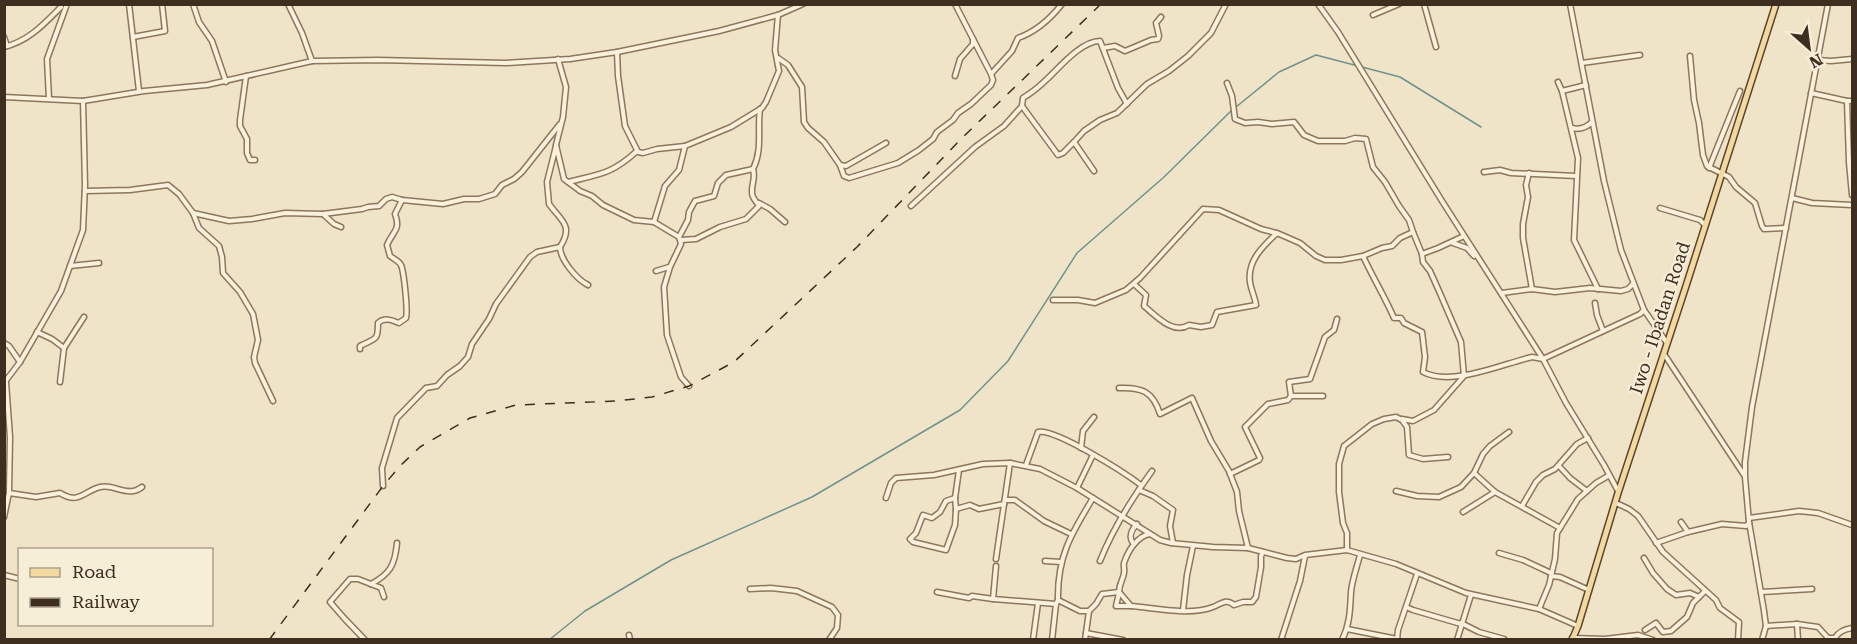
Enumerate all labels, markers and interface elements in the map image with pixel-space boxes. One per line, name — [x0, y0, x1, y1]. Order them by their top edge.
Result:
north arrow — [1779, 18, 1839, 78]
text: N — [1806, 50, 1826, 72]
street label: Iwo - Ibadan Road — [1625, 239, 1694, 397]
legend — [18, 548, 213, 626]
text: Road — [72, 561, 117, 582]
text: Railway — [72, 591, 140, 612]

